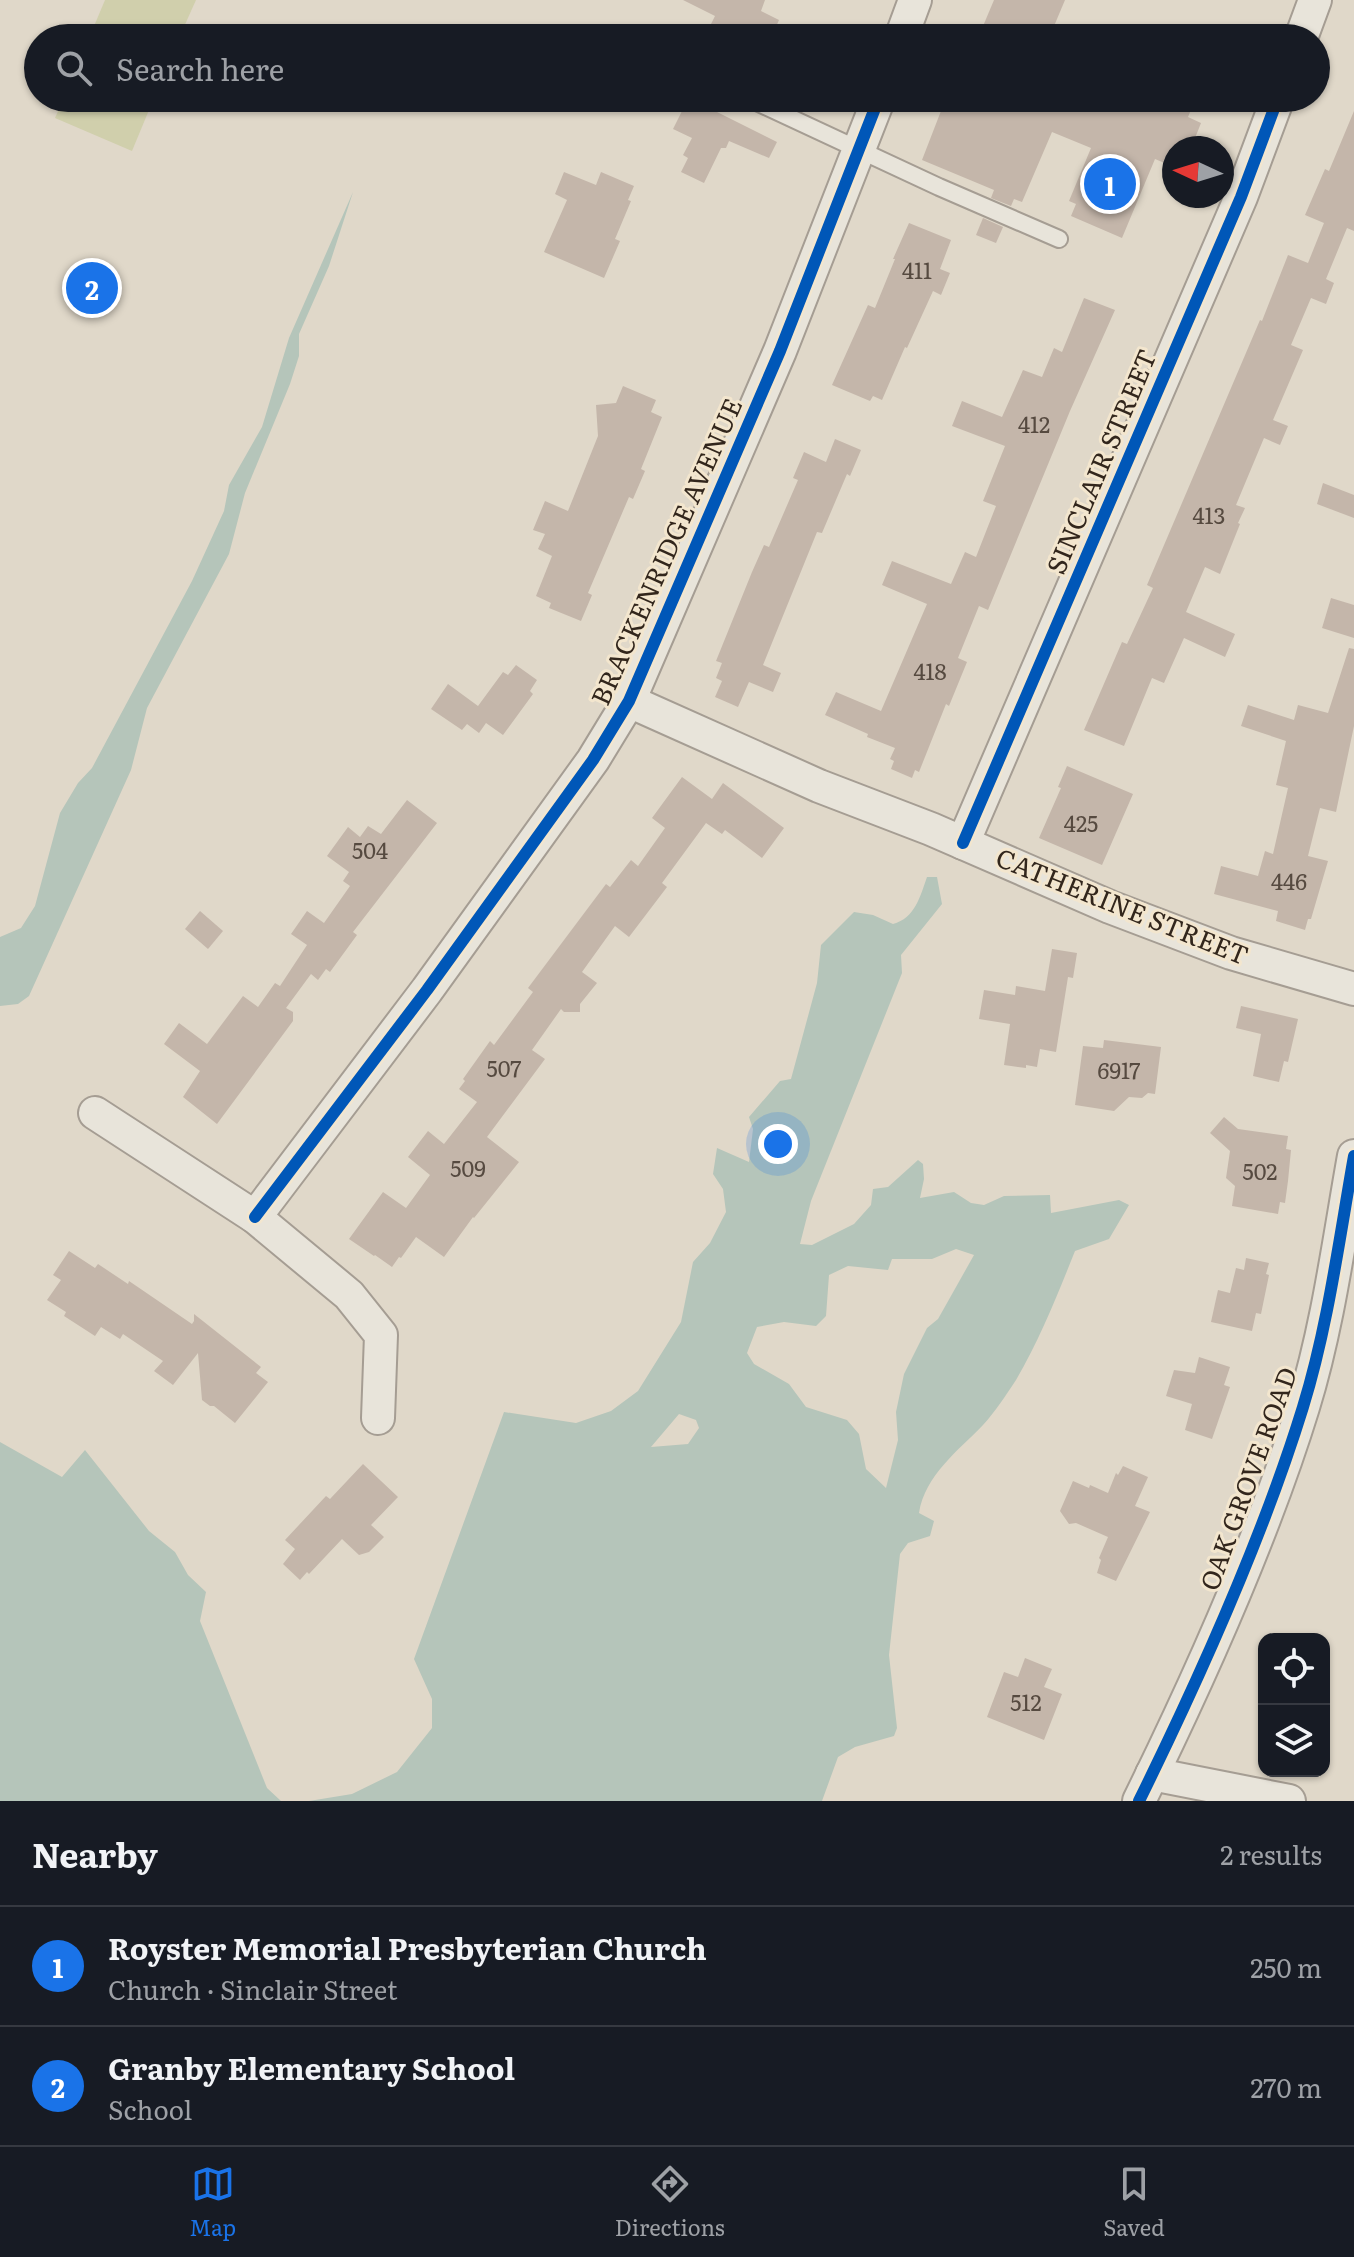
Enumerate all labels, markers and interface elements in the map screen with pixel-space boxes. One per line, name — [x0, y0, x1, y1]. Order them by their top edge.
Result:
search box — [24, 24, 1330, 112]
icon: search — [52, 46, 96, 90]
text: Search here — [116, 46, 284, 90]
north arrow — [1162, 136, 1234, 208]
pin: 1 — [1084, 154, 1136, 214]
house number: 411 — [902, 253, 932, 286]
pin: 2 — [66, 258, 118, 318]
street label: SINCLAIR STREET — [1035, 343, 1165, 579]
street label: BRACKENRIDGE AVENUE — [579, 391, 750, 711]
house number: 412 — [1018, 407, 1050, 440]
house number: 413 — [1192, 498, 1226, 531]
house number: 418 — [913, 654, 947, 687]
house number: 425 — [1064, 806, 1098, 839]
house number: 504 — [352, 833, 388, 866]
street label: CATHERINE STREET — [991, 836, 1255, 973]
house number: 446 — [1271, 864, 1307, 897]
house number: 507 — [486, 1051, 522, 1084]
house number: 6917 — [1098, 1053, 1140, 1086]
your location — [758, 1124, 798, 1164]
house number: 509 — [450, 1151, 486, 1184]
house number: 502 — [1243, 1154, 1277, 1187]
street label: OAK GROVE ROAD — [1188, 1361, 1305, 1595]
map controls — [1258, 1633, 1330, 1777]
button: locate — [1258, 1633, 1330, 1705]
house number: 512 — [1010, 1685, 1042, 1718]
button: layers — [1258, 1705, 1330, 1777]
text: Nearby — [32, 1828, 158, 1878]
text: 2 results — [1220, 1834, 1322, 1873]
text: Royster Memorial Presbyterian Church — [108, 1925, 707, 1969]
text: 1 — [53, 1947, 63, 1986]
text: 250 m — [1250, 1947, 1322, 1986]
text: Church · Sinclair Street — [108, 1969, 397, 2008]
text: Granby Elementary School — [108, 2045, 515, 2089]
text: 2 — [51, 2067, 65, 2106]
text: 270 m — [1250, 2067, 1322, 2106]
text: School — [108, 2089, 192, 2128]
tab: Map — [189, 2162, 236, 2243]
tab: Directions — [615, 2162, 725, 2243]
tab: Saved — [1103, 2162, 1165, 2243]

